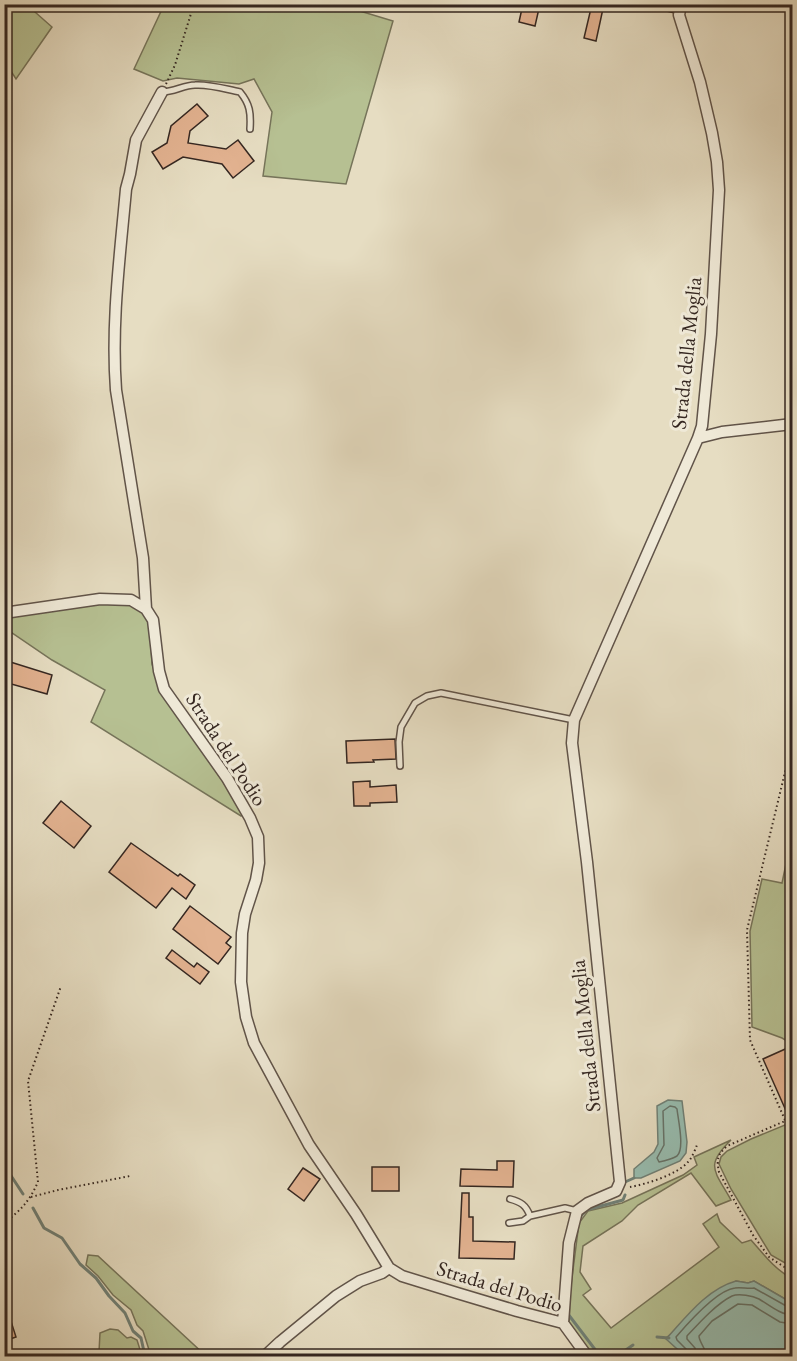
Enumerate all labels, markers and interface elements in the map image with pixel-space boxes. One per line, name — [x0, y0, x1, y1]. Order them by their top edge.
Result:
street label: Strada della Moglia — [665, 275, 707, 431]
street label: Strada del Podio — [180, 687, 274, 811]
street label: Strada della Moglia — [564, 958, 606, 1114]
street label: Strada del Podio — [434, 1254, 566, 1318]

